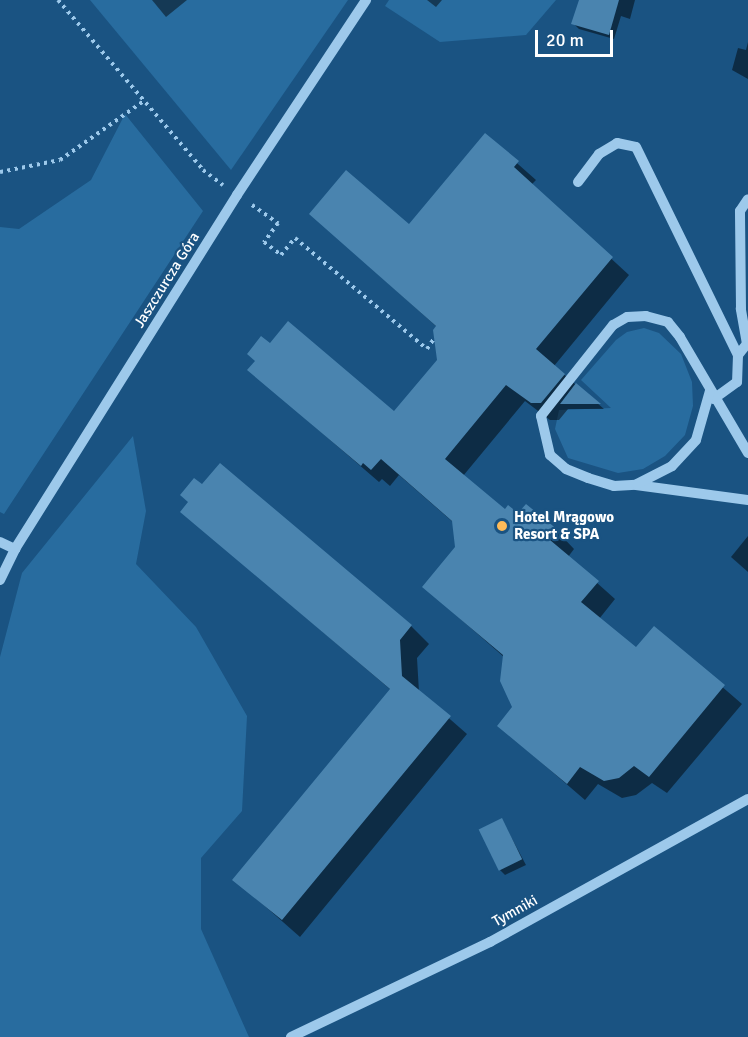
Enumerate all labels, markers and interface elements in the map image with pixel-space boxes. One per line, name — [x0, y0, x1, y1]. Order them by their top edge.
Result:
scale bar — [538, 18, 616, 56]
text: 20 m — [546, 29, 584, 51]
street label: Jaszczurcza Góra — [130, 229, 204, 331]
place label: Hotel Mrągowo Resort & SPA — [514, 508, 614, 543]
marker: Hotel Mrągowo Resort & SPA — [495, 519, 509, 533]
street label: Tymniki — [489, 891, 541, 931]

